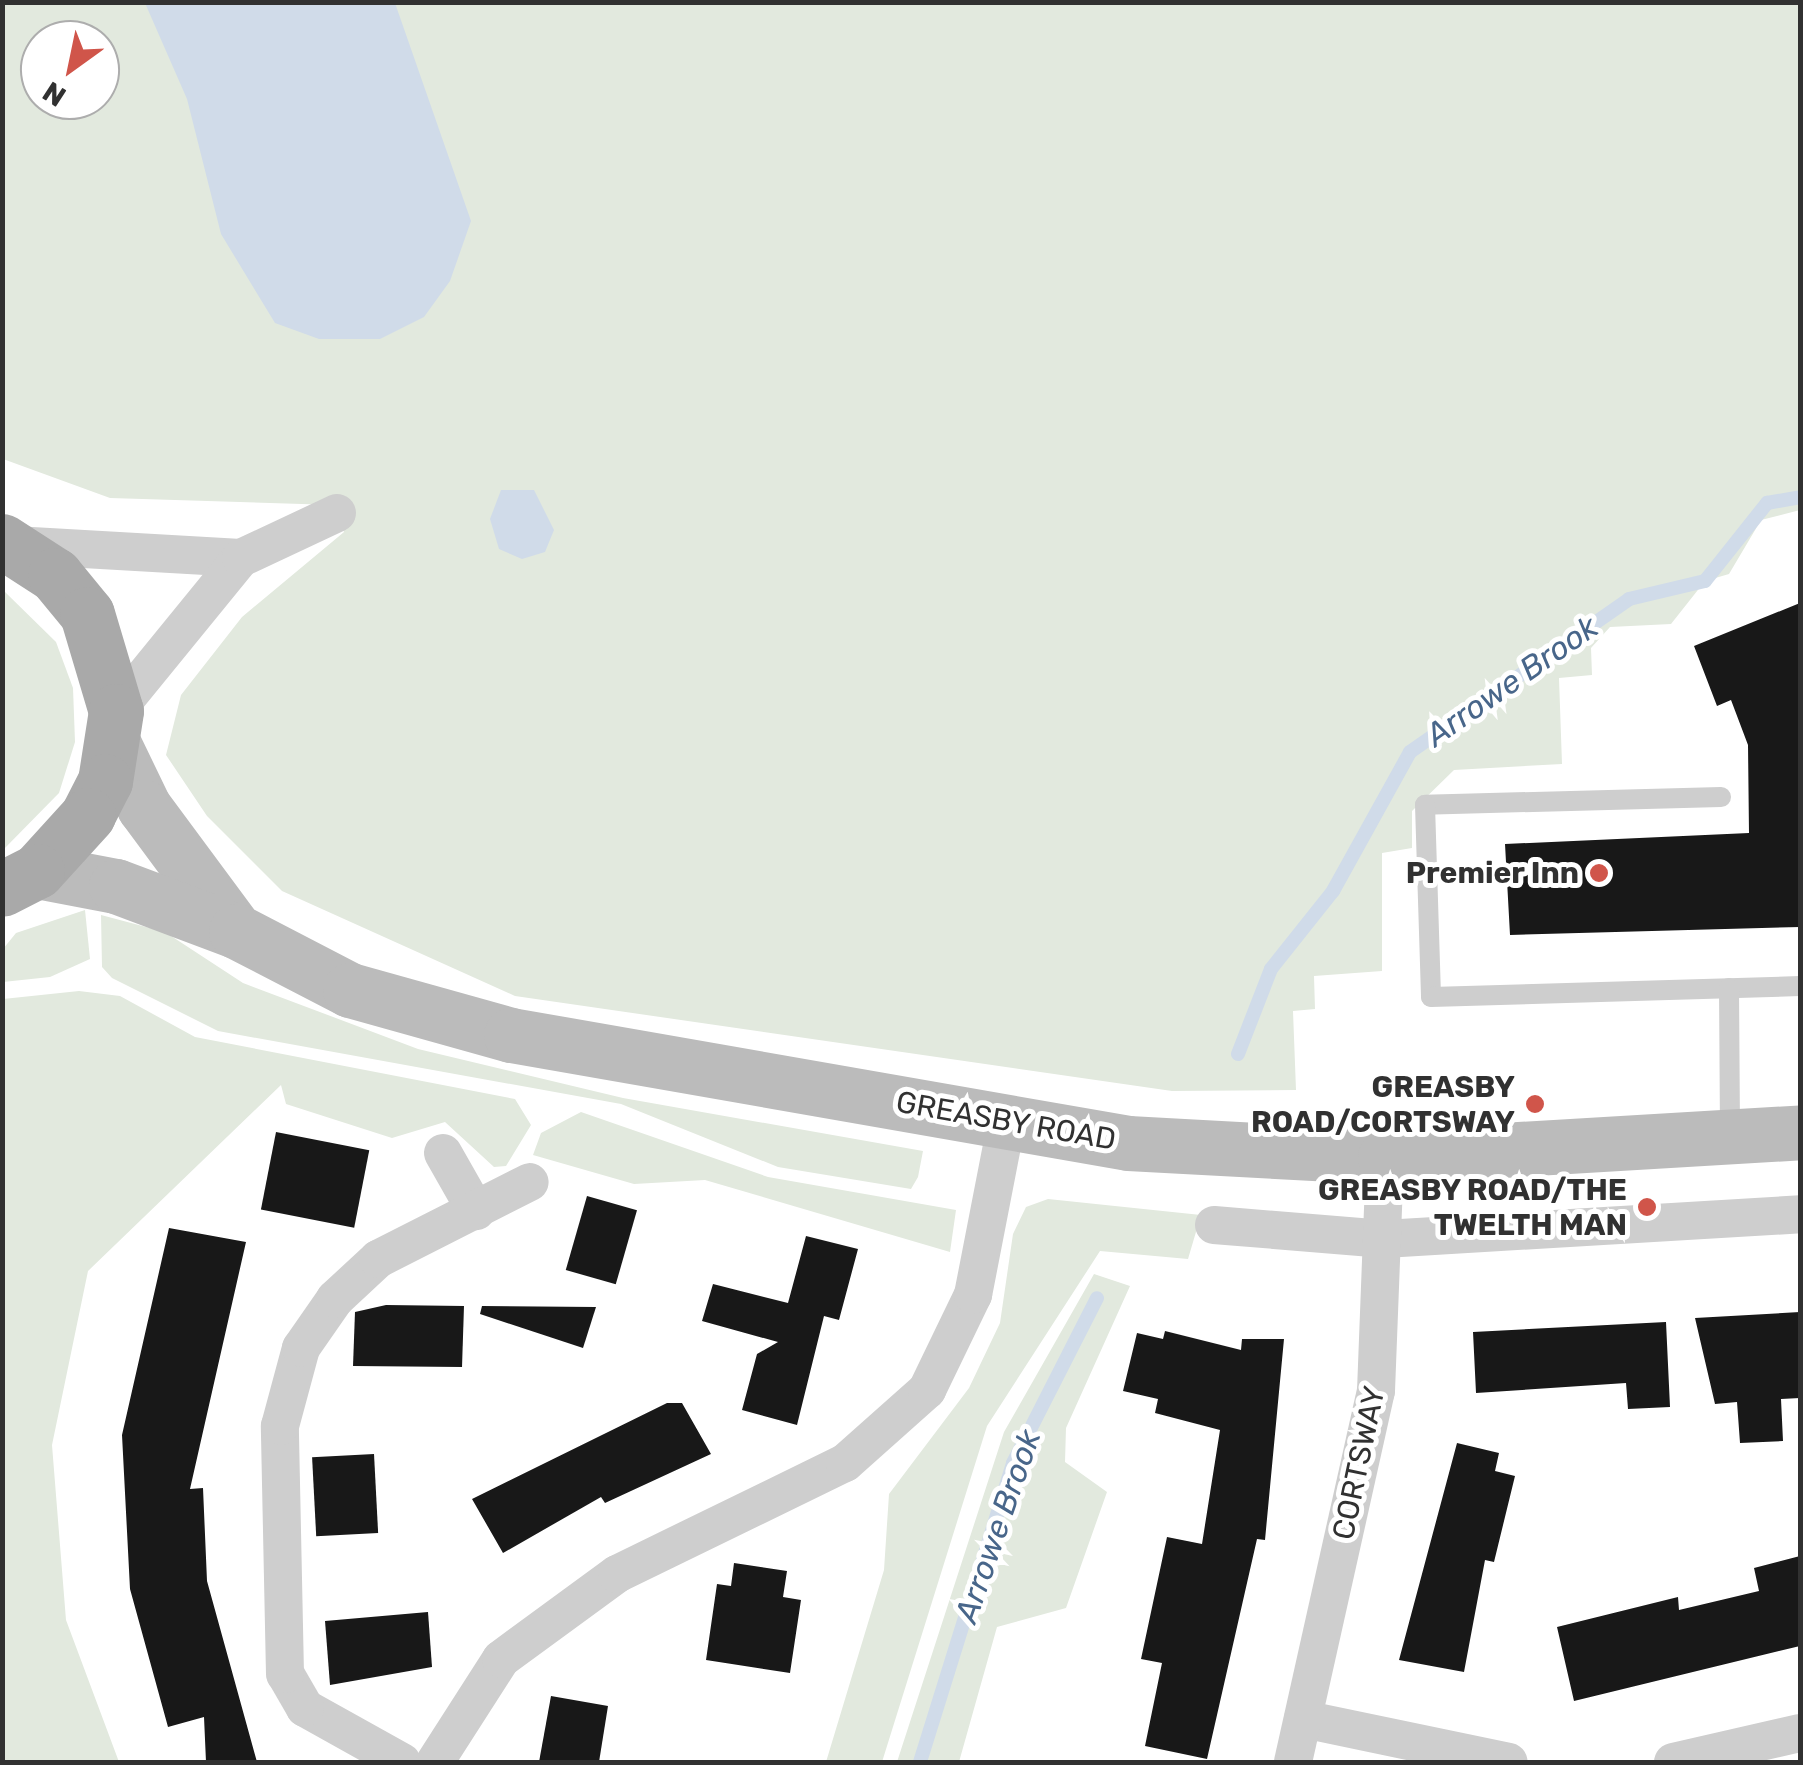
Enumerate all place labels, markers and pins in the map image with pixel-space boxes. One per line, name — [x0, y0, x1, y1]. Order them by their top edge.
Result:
place label: Premier Inn — [1405, 855, 1579, 891]
marker: Premier Inn — [1588, 862, 1610, 884]
place label: GREASBY ROAD/CORTSWAY — [1251, 1069, 1515, 1140]
marker: GREASBY ROAD/CORTSWAY — [1524, 1093, 1546, 1115]
place label: GREASBY ROAD/THE TWELTH MAN — [1317, 1172, 1627, 1242]
marker: GREASBY ROAD/THE TWELTH MAN — [1636, 1196, 1658, 1218]

